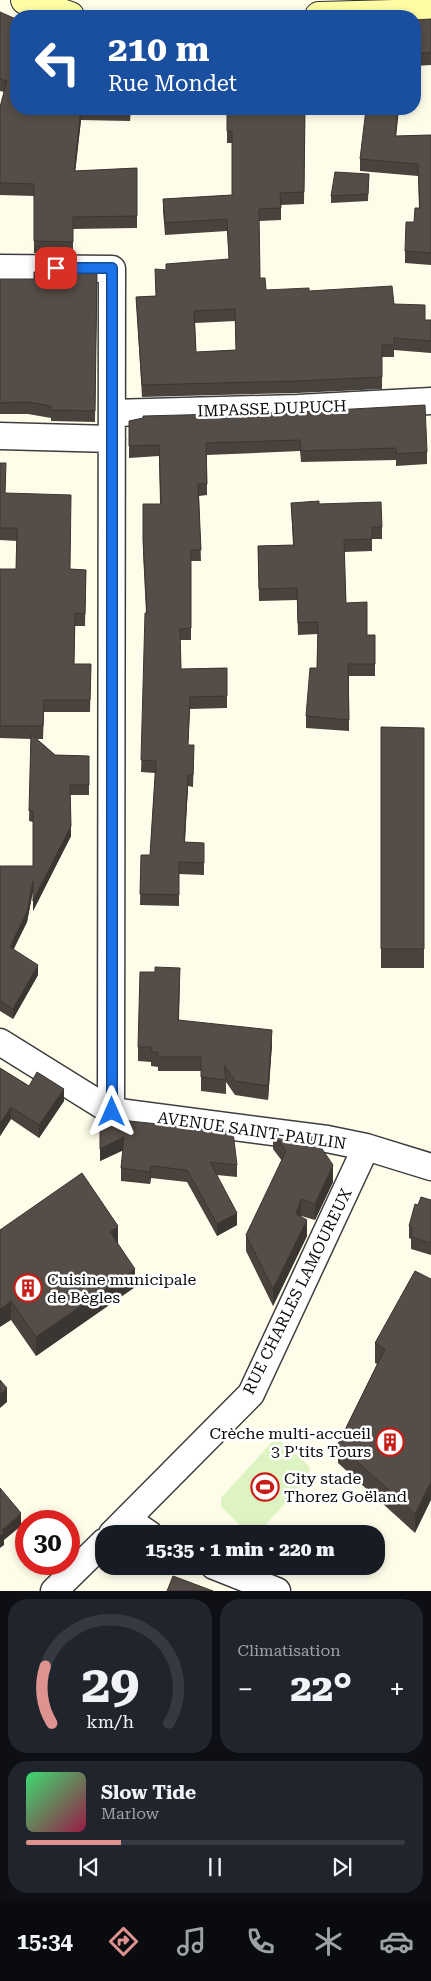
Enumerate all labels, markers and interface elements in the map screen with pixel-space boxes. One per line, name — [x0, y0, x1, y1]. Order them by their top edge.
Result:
text: 210 m — [108, 29, 209, 70]
icon: left — [25, 30, 90, 95]
text: Rue Mondet — [108, 71, 237, 96]
pin — [35, 247, 77, 289]
icon: arrive — [42, 254, 70, 282]
street label: IMPASSE DUPUCH — [197, 396, 347, 421]
position arrow — [85, 1085, 137, 1137]
street label: AVENUE SAINT-PAULIN — [156, 1108, 348, 1153]
street label: RUE CHARLES LAMOUREUX — [239, 1185, 356, 1397]
place label: Cuisine municipale de Bègles — [47, 1270, 196, 1307]
building icon: Cuisine municipale de Bègles — [13, 1273, 43, 1303]
place label: Crèche multi-accueil 3 P'tits Tours — [209, 1424, 371, 1461]
building icon: Crèche multi-accueil 3 P'tits Tours — [375, 1427, 405, 1457]
place label: City stade Thorez Goëland — [284, 1469, 407, 1506]
sports icon: City stade Thorez Goëland — [250, 1472, 280, 1502]
speed limit sign: 30 — [15, 1510, 80, 1575]
text: 15:35 · 1 min · 220 m — [145, 1538, 335, 1561]
text: Climatisation — [238, 1641, 341, 1660]
text: 29 — [81, 1654, 139, 1715]
text: 22° — [290, 1666, 352, 1710]
text: − — [238, 1673, 253, 1706]
text: + — [389, 1673, 405, 1706]
text: km/h — [86, 1711, 134, 1732]
text: Slow Tide — [101, 1781, 196, 1804]
text: Marlow — [101, 1804, 159, 1823]
icon: previous — [75, 1853, 103, 1881]
icon: pause — [201, 1853, 229, 1881]
icon: next — [328, 1853, 356, 1881]
icon: directions — [106, 1924, 141, 1959]
icon: music — [174, 1924, 209, 1959]
icon: phone — [243, 1924, 278, 1959]
icon: climate — [311, 1924, 346, 1959]
icon: car — [379, 1924, 414, 1959]
text: 15:34 — [17, 1929, 73, 1954]

